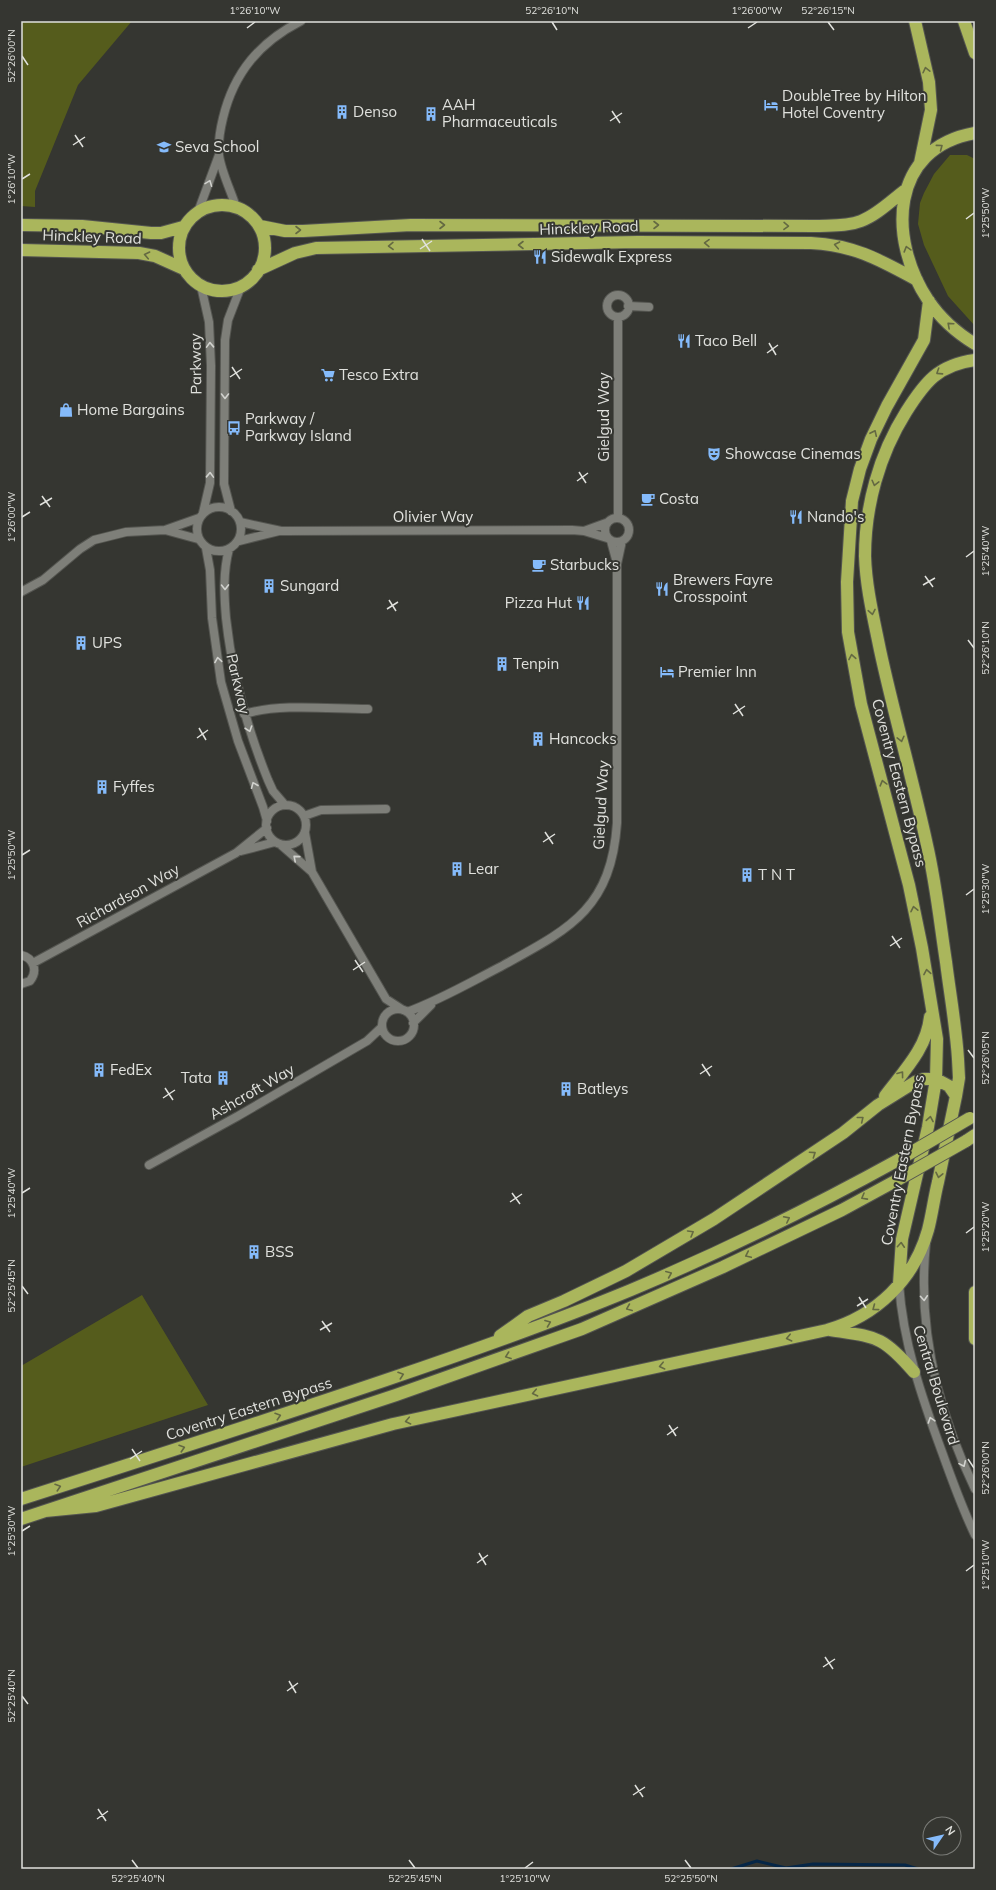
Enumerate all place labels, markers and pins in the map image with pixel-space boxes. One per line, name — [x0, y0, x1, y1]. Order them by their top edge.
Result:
place label: DoubleTree by Hilton Hotel Coventry — [782, 86, 927, 122]
place label: AAH Pharmaceuticals — [442, 95, 557, 131]
hotel icon: DoubleTree by Hilton Hotel Coventry — [763, 97, 779, 113]
place label: Denso — [353, 102, 397, 121]
building icon: Denso — [334, 104, 350, 120]
building icon: AAH Pharmaceuticals — [423, 106, 439, 122]
place label: Seva School — [175, 137, 259, 156]
school or university icon: Seva School — [156, 139, 172, 155]
place label: Sidewalk Express — [551, 247, 672, 266]
restaurant icon: Sidewalk Express — [532, 249, 548, 265]
place label: Taco Bell — [695, 331, 757, 350]
restaurant icon: Taco Bell — [676, 333, 692, 349]
place label: Tesco Extra — [339, 365, 419, 384]
supermarket icon: Tesco Extra — [320, 367, 336, 383]
place label: Home Bargains — [77, 400, 185, 419]
shop icon: Home Bargains — [58, 402, 74, 418]
place label: Parkway / Parkway Island — [245, 409, 352, 445]
bus stop icon: Parkway / Parkway Island — [226, 420, 242, 436]
place label: Showcase Cinemas — [725, 444, 861, 463]
theatre icon: Showcase Cinemas — [706, 446, 722, 462]
place label: Costa — [659, 489, 699, 508]
cafe icon: Costa — [640, 491, 656, 507]
place label: Nando's — [807, 507, 864, 526]
restaurant icon: Nando's — [788, 509, 804, 525]
place label: Starbucks — [550, 555, 619, 574]
cafe icon: Starbucks — [531, 557, 547, 573]
place label: Brewers Fayre Crosspoint — [673, 570, 773, 606]
place label: Sungard — [280, 576, 339, 595]
building icon: Sungard — [261, 578, 277, 594]
restaurant icon: Brewers Fayre Crosspoint — [654, 581, 670, 597]
place label: Pizza Hut — [505, 593, 572, 612]
restaurant icon: Pizza Hut — [575, 595, 591, 611]
place label: UPS — [92, 633, 122, 652]
building icon: UPS — [73, 635, 89, 651]
place label: Tenpin — [513, 654, 559, 673]
building icon: Tenpin — [494, 656, 510, 672]
place label: Premier Inn — [678, 662, 757, 681]
hotel icon: Premier Inn — [659, 664, 675, 680]
place label: Hancocks — [549, 729, 617, 748]
building icon: Hancocks — [530, 731, 546, 747]
place label: Fyffes — [113, 777, 155, 796]
building icon: Fyffes — [94, 779, 110, 795]
place label: Lear — [468, 859, 499, 878]
building icon: Lear — [449, 861, 465, 877]
place label: T N T — [758, 865, 795, 884]
building icon: T N T — [739, 867, 755, 883]
place label: FedEx — [110, 1060, 152, 1079]
building icon: FedEx — [91, 1062, 107, 1078]
place label: Tata — [181, 1068, 212, 1087]
building icon: Tata — [215, 1070, 231, 1086]
place label: Batleys — [577, 1079, 628, 1098]
building icon: Batleys — [558, 1081, 574, 1097]
place label: BSS — [265, 1242, 294, 1261]
building icon: BSS — [246, 1244, 262, 1260]

